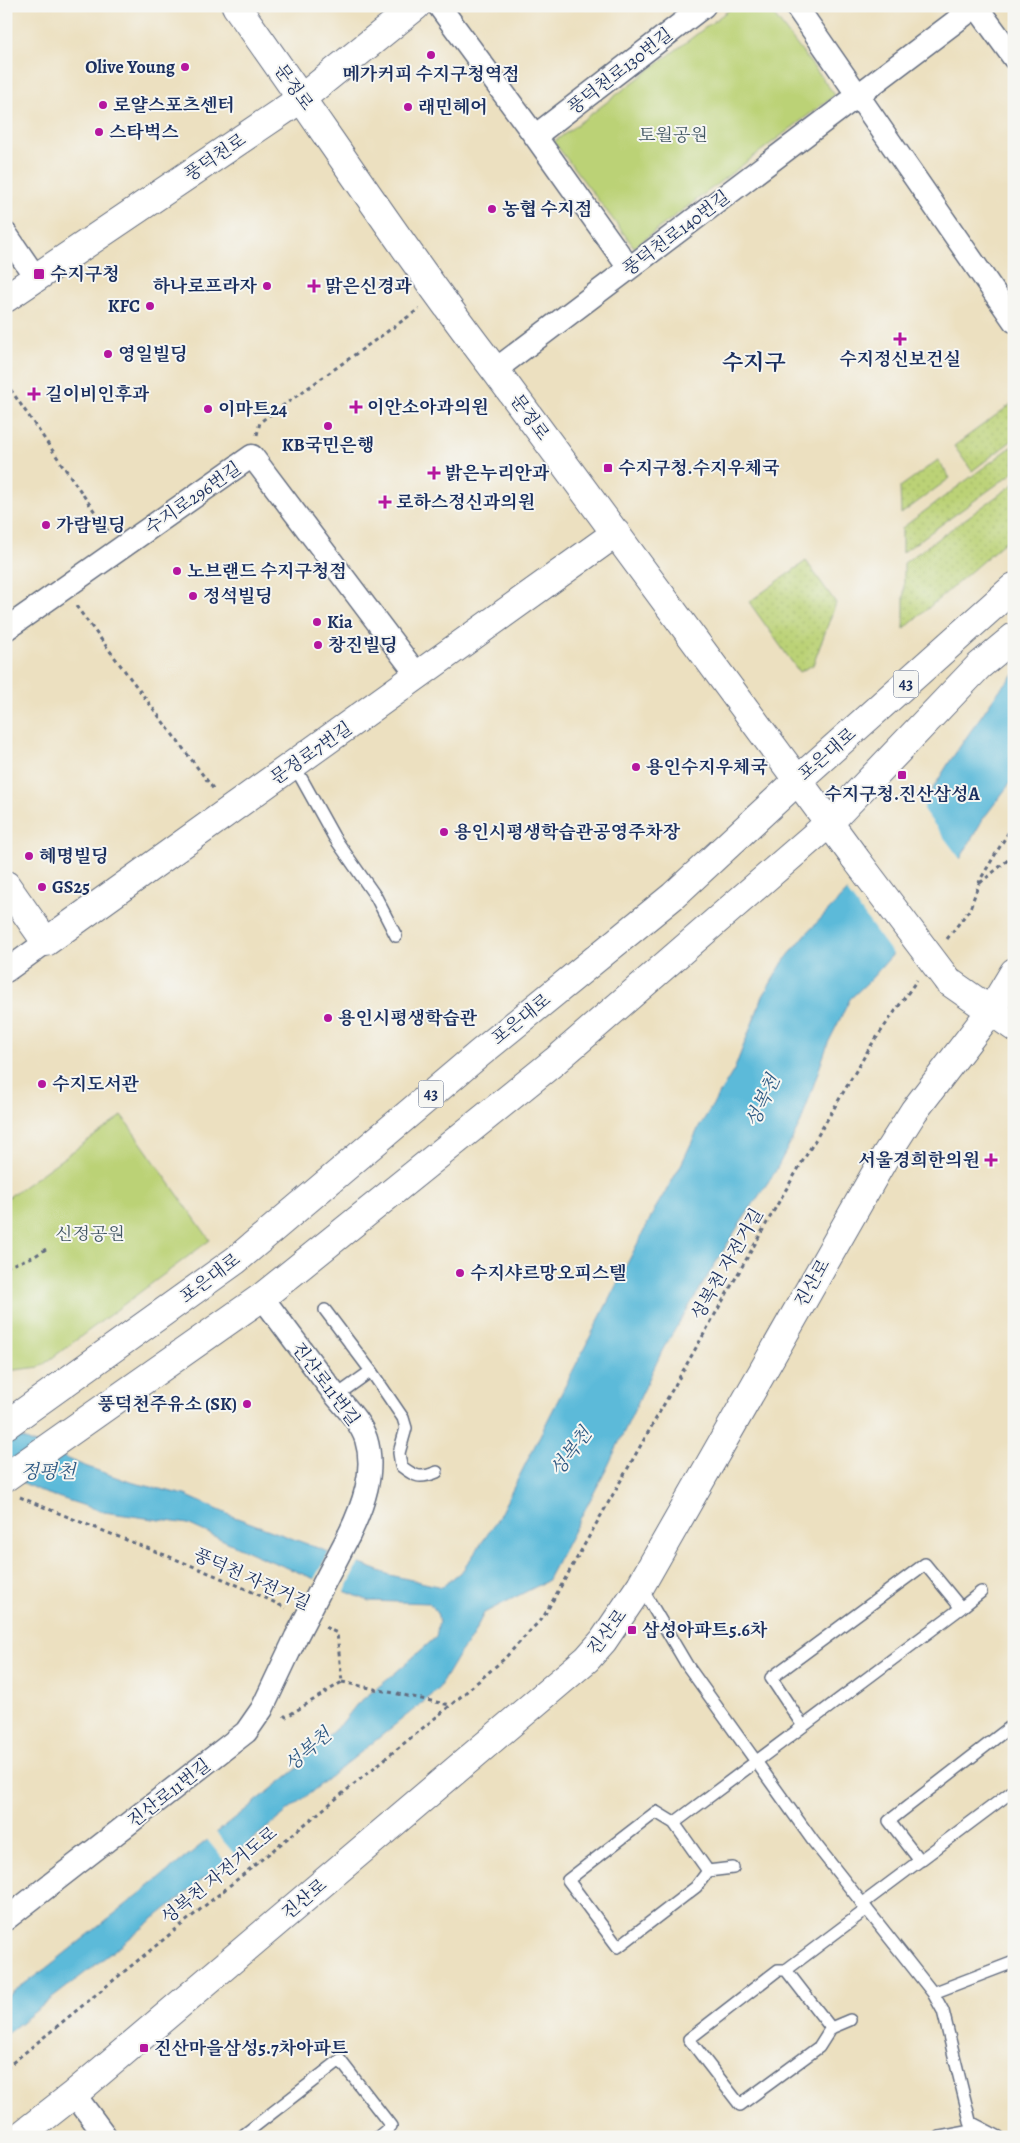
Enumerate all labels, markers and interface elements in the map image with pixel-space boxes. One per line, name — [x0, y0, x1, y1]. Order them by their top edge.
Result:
street label: 풍덕천로130번길 — [562, 22, 678, 120]
marker: 메가커피 수지구청역점 — [425, 49, 437, 61]
place label: Olive Young — [85, 55, 176, 79]
street label: 문정로 — [269, 59, 319, 115]
marker: Olive Young — [179, 61, 191, 73]
place label: 메가커피 수지구청역점 — [342, 62, 520, 86]
place label: 로얄스포츠센터 — [113, 93, 235, 117]
place label: 래민헤어 — [418, 95, 488, 119]
marker: 로얄스포츠센터 — [97, 99, 109, 111]
marker: 래민헤어 — [402, 101, 414, 113]
place label: 스타벅스 — [109, 120, 179, 144]
park label: 토월공원 — [638, 123, 708, 147]
marker: 스타벅스 — [93, 126, 105, 138]
street label: 풍덕천로 — [179, 128, 251, 186]
street label: 풍덕천로140번길 — [618, 185, 734, 281]
place label: 농협 수지점 — [502, 197, 592, 221]
marker: 농협 수지점 — [486, 203, 498, 215]
place label: 수지구청 — [50, 262, 120, 286]
marker: 수지구청 — [32, 267, 46, 281]
place label: 하나로프라자 — [153, 274, 258, 298]
place label: 맑은신경과 — [325, 274, 413, 298]
marker: 맑은신경과 — [307, 279, 321, 293]
marker: 하나로프라자 — [261, 280, 273, 292]
place label: KFC — [108, 294, 140, 318]
marker: KFC — [144, 300, 156, 312]
marker: 수지정신보건실 — [893, 332, 907, 346]
place label: 영일빌딩 — [118, 342, 188, 366]
place label: 수지정신보건실 — [839, 347, 961, 371]
marker: 영일빌딩 — [102, 348, 114, 360]
district label: 수지구 — [722, 348, 786, 378]
place label: 길이비인후과 — [45, 382, 150, 406]
marker: 길이비인후과 — [27, 387, 41, 401]
street label: 문정로 — [505, 389, 555, 445]
place label: 이안소아과의원 — [367, 395, 489, 419]
place label: 이마트24 — [218, 397, 288, 421]
marker: 이안소아과의원 — [349, 400, 363, 414]
marker: 이마트24 — [202, 403, 214, 415]
marker: KB국민은행 — [322, 420, 334, 432]
place label: KB국민은행 — [282, 433, 374, 457]
street label: 수지로296번길 — [140, 456, 246, 540]
place label: 수지구청.수지우체국 — [618, 456, 780, 480]
place label: 밝은누리안과 — [445, 461, 550, 485]
marker: 수지구청.수지우체국 — [602, 462, 614, 474]
marker: 밝은누리안과 — [427, 466, 441, 480]
place label: 로하스정신과의원 — [396, 490, 535, 514]
marker: 로하스정신과의원 — [378, 495, 392, 509]
place label: 가람빌딩 — [56, 513, 126, 537]
marker: 가람빌딩 — [40, 519, 52, 531]
place label: 노브랜드 수지구청점 — [187, 559, 347, 583]
marker: 노브랜드 수지구청점 — [171, 565, 183, 577]
place label: 정석빌딩 — [203, 584, 273, 608]
marker: 정석빌딩 — [187, 590, 199, 602]
place label: Kia — [327, 610, 353, 634]
marker: Kia — [311, 616, 323, 628]
place label: 창진빌딩 — [328, 633, 398, 657]
marker: 창진빌딩 — [312, 639, 324, 651]
road number: 43 — [894, 671, 918, 698]
street label: 문정로7번길 — [265, 716, 357, 790]
street label: 포은대로 — [793, 722, 861, 786]
place label: 용인수지우체국 — [646, 755, 768, 779]
marker: 용인수지우체국 — [630, 761, 642, 773]
marker: 수지구청.진산삼성A — [896, 769, 908, 781]
place label: 수지구청.진산삼성A — [824, 782, 980, 806]
place label: 용인시평생학습관공영주차장 — [454, 820, 681, 844]
marker: 용인시평생학습관공영주차장 — [438, 826, 450, 838]
place label: 혜명빌딩 — [39, 844, 109, 868]
marker: 혜명빌딩 — [23, 850, 35, 862]
place label: GS25 — [52, 875, 90, 899]
marker: GS25 — [36, 881, 48, 893]
street label: 포은대로 — [486, 988, 556, 1050]
place label: 용인시평생학습관 — [338, 1006, 478, 1030]
marker: 용인시평생학습관 — [322, 1012, 334, 1024]
water label: 성복천 — [740, 1069, 787, 1131]
place label: 수지도서관 — [52, 1072, 140, 1096]
marker: 수지도서관 — [36, 1078, 48, 1090]
road number: 43 — [418, 1080, 444, 1108]
place label: 서울경희한의원 — [858, 1148, 980, 1172]
marker: 서울경희한의원 — [984, 1153, 998, 1167]
street label: 성복천 자전거길 — [685, 1204, 769, 1324]
park label: 신정공원 — [55, 1222, 125, 1246]
street label: 포은대로 — [175, 1247, 245, 1309]
street label: 진산로 — [789, 1254, 835, 1312]
place label: 수지샤르망오피스텔 — [470, 1261, 627, 1285]
marker: 수지샤르망오피스텔 — [454, 1267, 466, 1279]
street label: 진산로11번길 — [287, 1337, 365, 1431]
place label: 풍덕천주유소 (SK) — [98, 1392, 237, 1416]
marker: 풍덕천주유소 (SK) — [241, 1398, 253, 1410]
water label: 성복천 — [544, 1421, 599, 1482]
water label: 정평천 — [20, 1459, 77, 1485]
street label: 풍덕천 자전거길 — [190, 1543, 314, 1615]
street label: 진산로 — [582, 1604, 632, 1660]
place label: 삼성아파트5.6차 — [642, 1618, 768, 1642]
marker: 삼성아파트5.6차 — [626, 1624, 638, 1636]
water label: 성복천 — [279, 1721, 339, 1778]
street label: 진산로11번길 — [123, 1753, 215, 1833]
street label: 성복천 자전거도로 — [156, 1821, 282, 1929]
street label: 진산로 — [276, 1873, 332, 1925]
place label: 진산마을삼성5.7차아파트 — [154, 2036, 349, 2060]
marker: 진산마을삼성5.7차아파트 — [138, 2042, 150, 2054]

